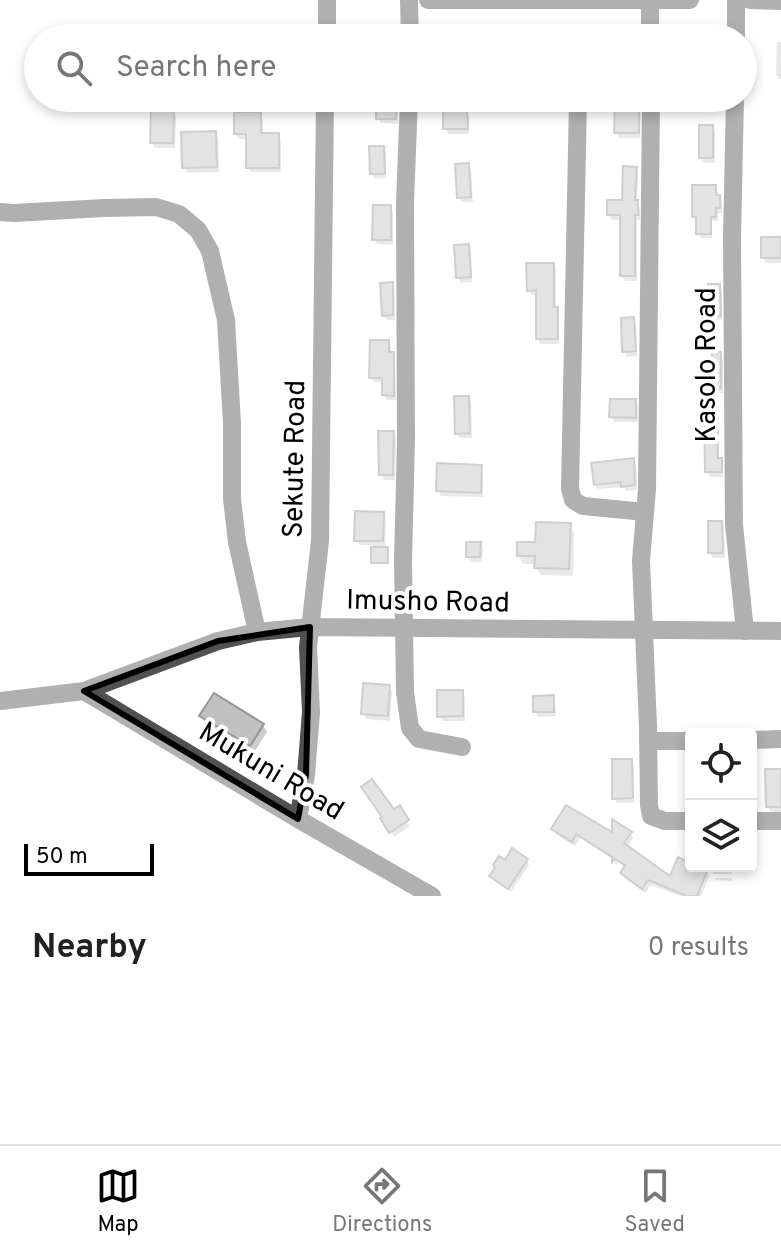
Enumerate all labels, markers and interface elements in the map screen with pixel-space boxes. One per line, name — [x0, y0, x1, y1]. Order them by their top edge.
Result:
search box — [24, 24, 757, 112]
icon: search — [52, 46, 96, 90]
text: Search here — [116, 50, 276, 87]
street label: Kasolo Road — [690, 287, 726, 443]
street label: Sekute Road — [277, 380, 315, 539]
street label: Imusho Road — [346, 584, 510, 622]
street label: Mukuni Road — [191, 715, 350, 830]
map controls — [685, 728, 757, 872]
button: locate — [685, 728, 757, 800]
button: layers — [685, 800, 757, 872]
scale bar — [24, 840, 154, 876]
text: 50 m — [36, 844, 88, 871]
text: Nearby — [32, 927, 147, 970]
text: 0 results — [648, 932, 749, 965]
tab: Map — [96, 1164, 140, 1239]
tab: Directions — [332, 1164, 432, 1239]
tab: Saved — [624, 1164, 685, 1239]

